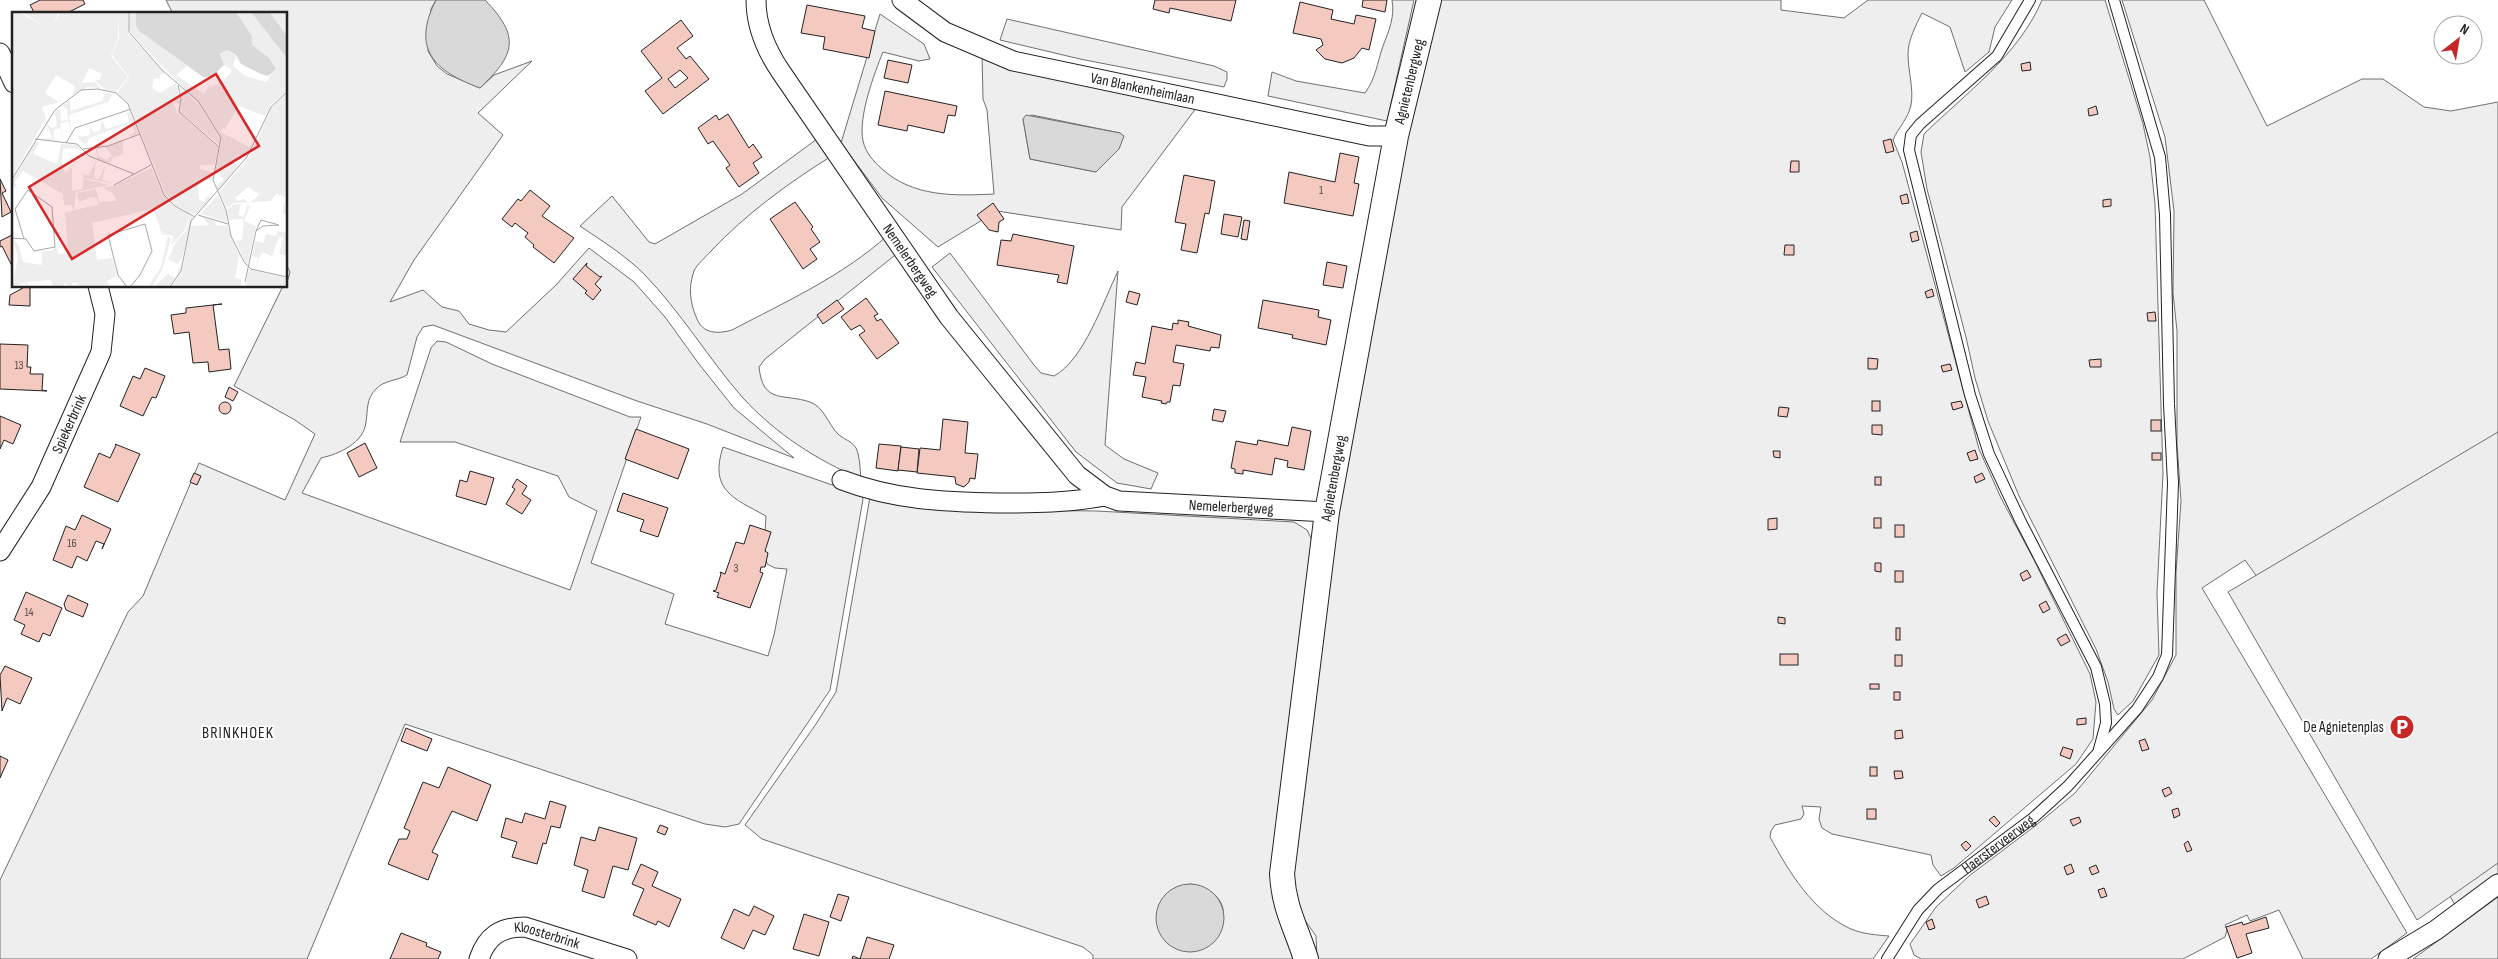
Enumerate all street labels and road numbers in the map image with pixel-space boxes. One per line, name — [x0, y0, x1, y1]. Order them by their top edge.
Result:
street label: Agnietenbergweg — [1390, 37, 1429, 127]
street label: Van Blankenheimlaan — [1089, 69, 1196, 109]
street label: Nemelerbergweg — [878, 220, 942, 301]
street label: Spiekerbrink — [48, 391, 91, 457]
street label: Agnietenbergweg — [1317, 434, 1351, 523]
street label: Nemelerbergweg — [1188, 496, 1274, 519]
street label: Haersterveerweg — [1958, 811, 2039, 878]
street label: Kloosterbrink — [513, 918, 582, 954]

